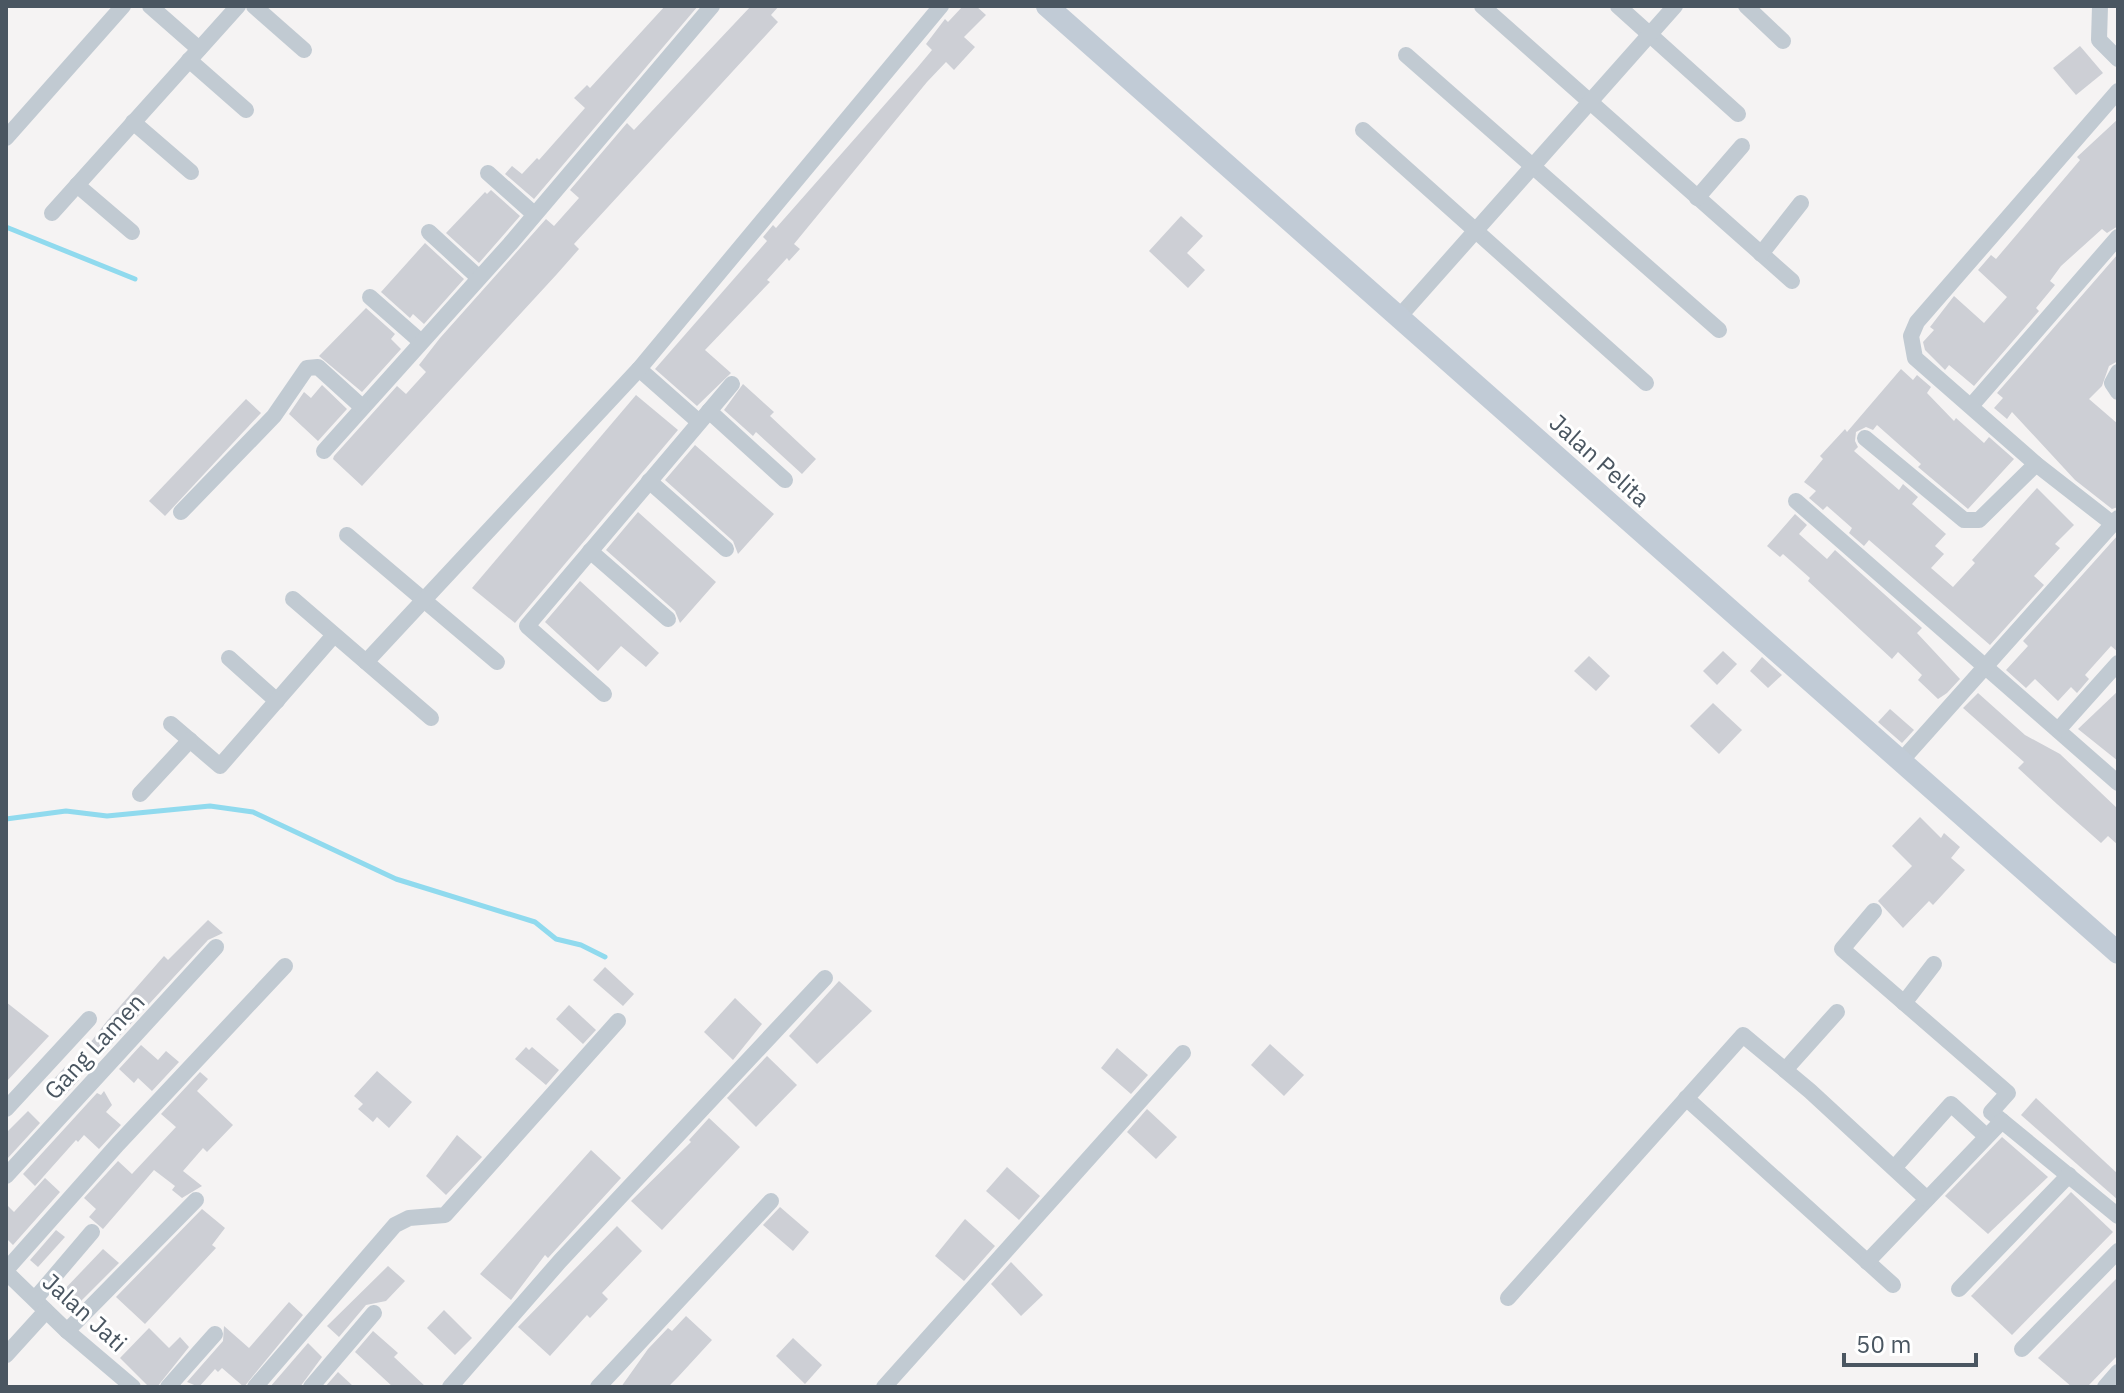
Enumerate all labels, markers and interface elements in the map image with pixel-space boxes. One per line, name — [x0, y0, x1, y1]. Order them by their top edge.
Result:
street label: Jalan Pelita — [1543, 406, 1657, 514]
street label: Gang Lamen — [37, 986, 151, 1106]
street label: Jalan Jati — [36, 1266, 134, 1358]
scale bar — [1844, 1317, 1976, 1367]
text: 50 m — [1856, 1328, 1911, 1360]

